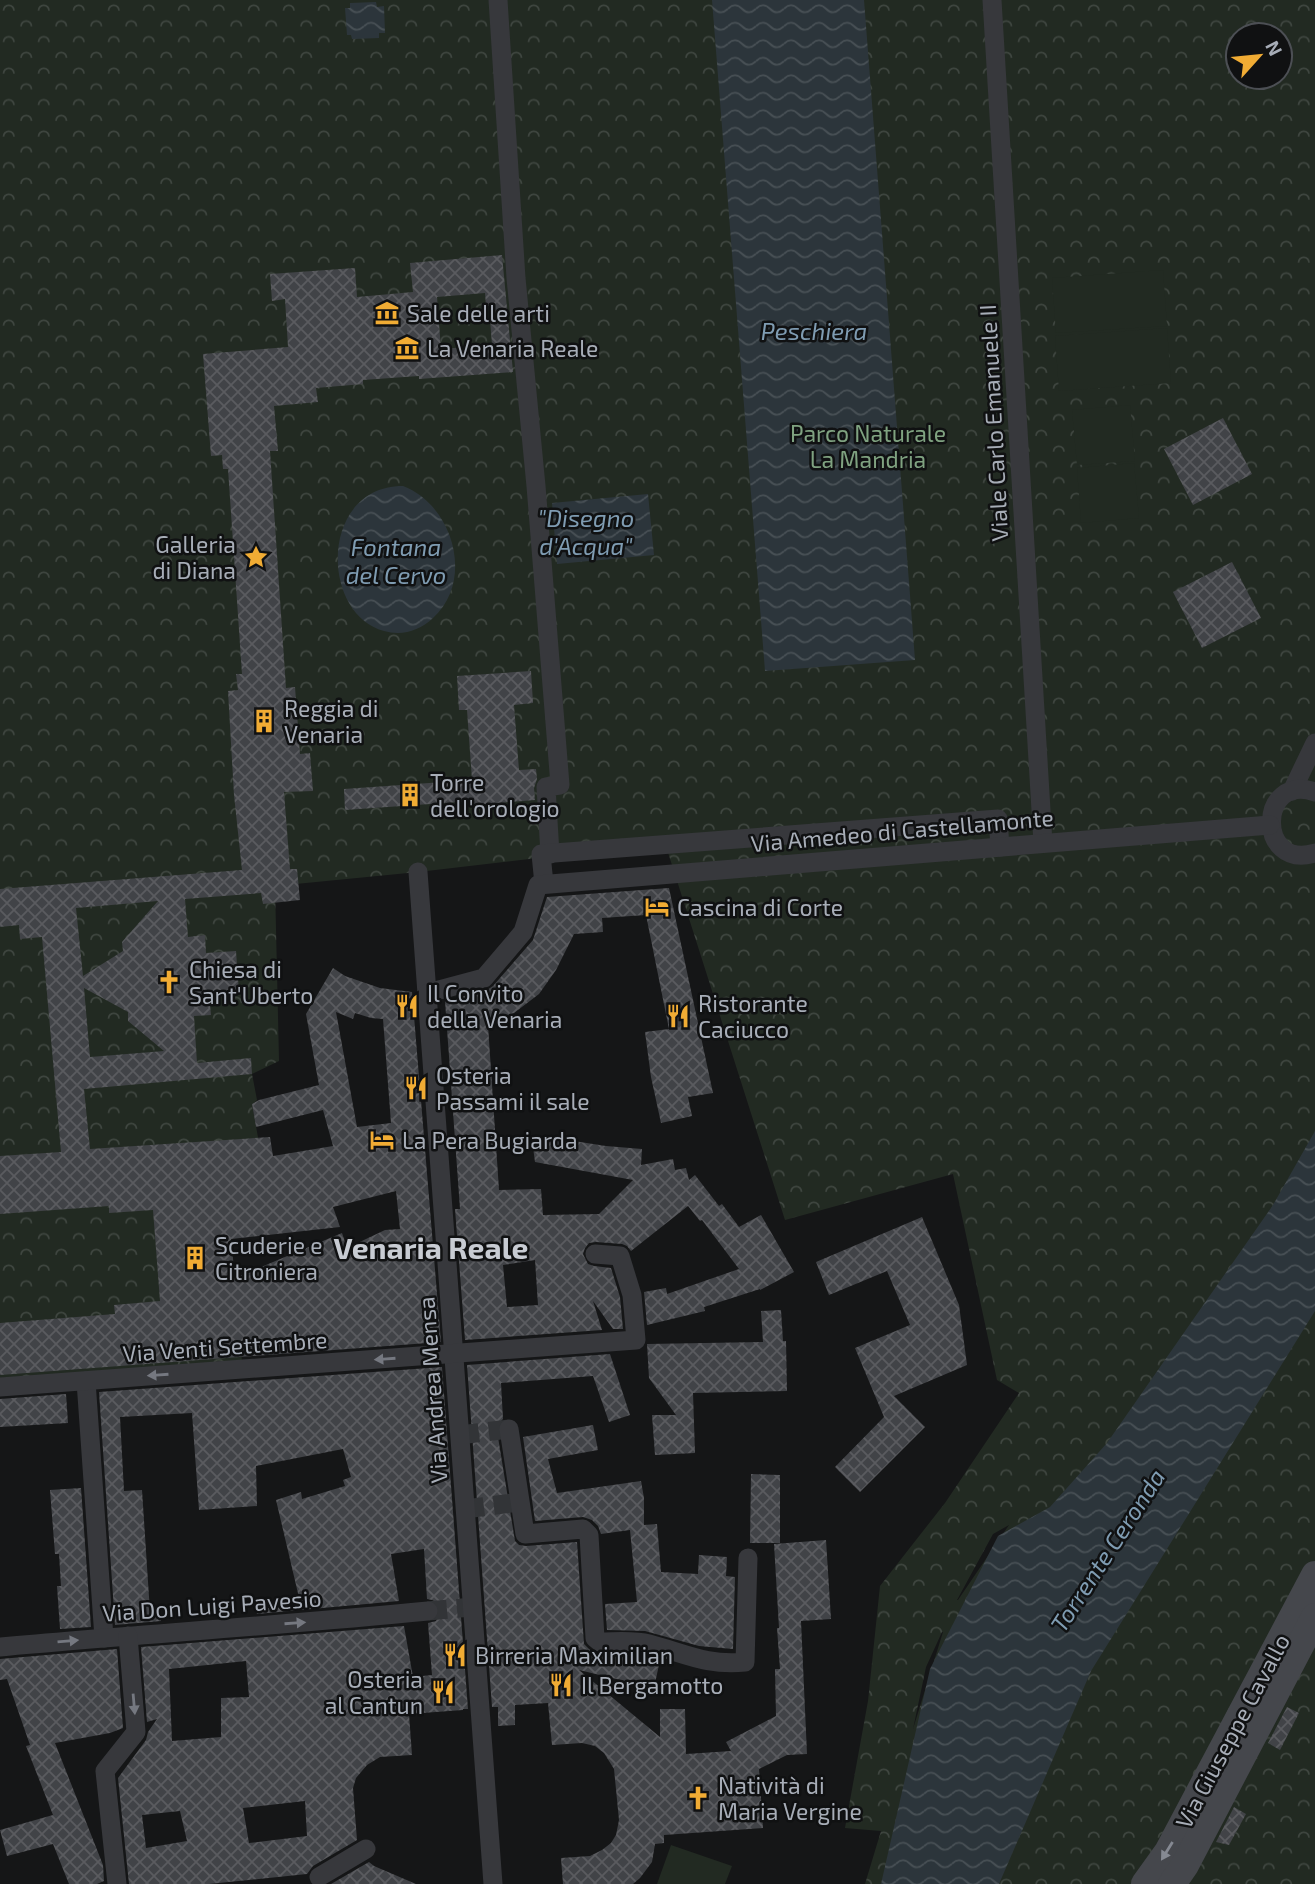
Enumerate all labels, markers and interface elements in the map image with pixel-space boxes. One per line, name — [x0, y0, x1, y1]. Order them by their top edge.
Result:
north arrow — [1224, 21, 1294, 91]
text: N — [1261, 37, 1288, 59]
museum icon: Sale delle arti — [373, 299, 401, 327]
place label: Sale delle arti — [407, 299, 550, 327]
street label: Viale Carlo Emanuele II — [973, 304, 1013, 542]
water label: Peschiera — [761, 316, 867, 345]
museum icon: La Venaria Reale — [393, 334, 421, 362]
place label: La Venaria Reale — [427, 334, 598, 362]
park label: Parco Naturale La Mandria — [790, 419, 946, 473]
water label: "Disegno d'Acqua" — [538, 503, 634, 560]
place label: Galleria di Diana — [152, 530, 236, 584]
water label: Fontana del Cervo — [346, 532, 446, 589]
place icon: Galleria di Diana — [242, 543, 270, 571]
place label: Reggia di Venaria — [284, 694, 378, 748]
building icon: Reggia di Venaria — [250, 707, 278, 735]
place label: Torre dell'orologio — [430, 768, 560, 822]
building icon: Torre dell'orologio — [396, 781, 424, 809]
street label: Via Amedeo di Castellamonte — [749, 803, 1055, 857]
hotel icon: Cascina di Corte — [643, 893, 671, 921]
place label: Cascina di Corte — [677, 893, 843, 921]
place label: Chiesa di Sant'Uberto — [189, 955, 313, 1009]
church icon: Chiesa di Sant'Uberto — [155, 968, 183, 996]
place label: Il Convito della Venaria — [427, 979, 562, 1033]
place label: Ristorante Caciucco — [698, 989, 808, 1043]
restaurant icon: Il Convito della Venaria — [393, 992, 421, 1020]
restaurant icon: Ristorante Caciucco — [664, 1002, 692, 1030]
place label: Osteria Passami il sale — [436, 1061, 590, 1115]
restaurant icon: Osteria Passami il sale — [402, 1074, 430, 1102]
hotel icon: La Pera Bugiarda — [368, 1126, 396, 1154]
place label: La Pera Bugiarda — [402, 1126, 578, 1154]
district label: Venaria Reale — [334, 1229, 528, 1265]
place label: Scuderie e Citroniera — [215, 1231, 323, 1285]
building icon: Scuderie e Citroniera — [181, 1244, 209, 1272]
street label: Via Andrea Mensa — [412, 1296, 452, 1484]
street label: Via Venti Settembre — [122, 1325, 328, 1367]
one-way arrow — [374, 1354, 396, 1365]
one-way arrow — [147, 1370, 169, 1381]
water label: Torrente Ceronda — [1044, 1463, 1170, 1637]
street label: Via Don Luigi Pavesio — [102, 1583, 322, 1627]
one-way arrow — [284, 1618, 306, 1629]
street label: Via Giuseppe Cavallo — [1169, 1629, 1295, 1833]
one-way arrow — [57, 1635, 79, 1646]
restaurant icon: Birreria Maximilian — [441, 1641, 469, 1669]
place label: Birreria Maximilian — [475, 1641, 673, 1669]
place label: Osteria al Cantun — [325, 1665, 423, 1719]
restaurant icon: Il Bergamotto — [547, 1671, 575, 1699]
place label: Il Bergamotto — [581, 1671, 723, 1699]
restaurant icon: Osteria al Cantun — [429, 1678, 457, 1706]
one-way arrow — [129, 1693, 140, 1715]
place label: Natività di Maria Vergine — [718, 1771, 862, 1825]
church icon: Natività di Maria Vergine — [684, 1784, 712, 1812]
one-way arrow — [1161, 1842, 1174, 1861]

